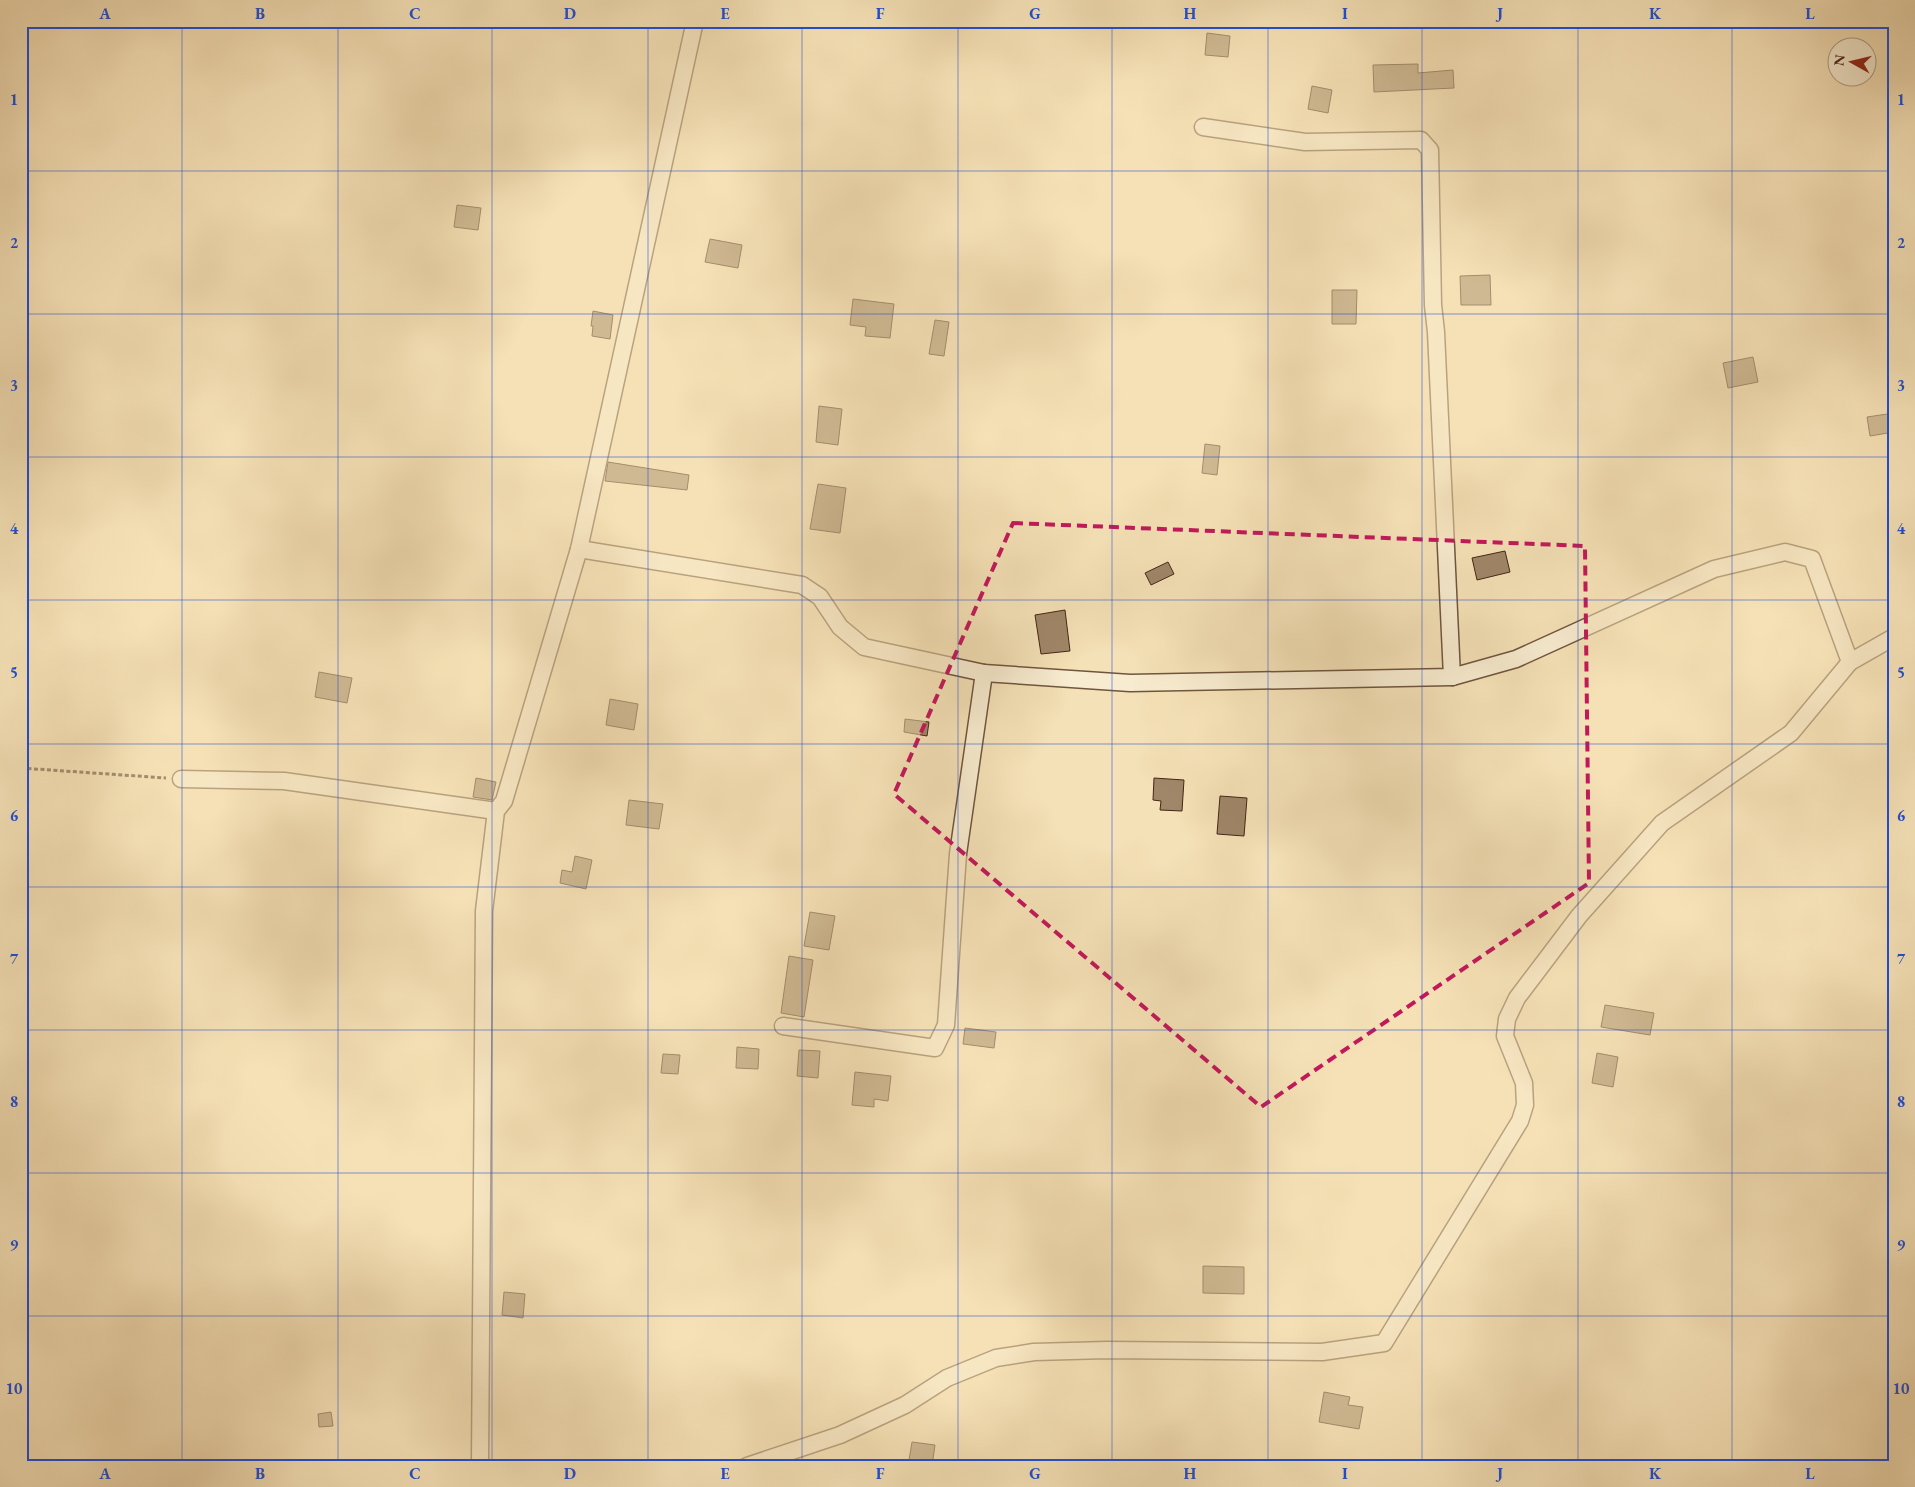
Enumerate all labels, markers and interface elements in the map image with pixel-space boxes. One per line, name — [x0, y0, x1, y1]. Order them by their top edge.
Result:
text: A — [98, 3, 111, 24]
text: B — [255, 3, 265, 24]
text: C — [409, 3, 421, 24]
text: D — [564, 3, 576, 24]
text: E — [720, 3, 730, 24]
text: F — [876, 3, 885, 24]
text: G — [1029, 3, 1041, 24]
text: H — [1184, 3, 1197, 24]
text: I — [1342, 3, 1348, 24]
text: J — [1495, 3, 1503, 24]
text: K — [1649, 3, 1662, 24]
text: L — [1805, 3, 1815, 24]
north arrow — [1828, 38, 1878, 88]
text: N — [1829, 53, 1849, 67]
text: 1 — [10, 89, 18, 110]
text: 1 — [1897, 89, 1905, 110]
text: 2 — [10, 232, 19, 253]
text: 2 — [1897, 232, 1906, 253]
text: 3 — [10, 375, 18, 396]
text: 3 — [1897, 375, 1905, 396]
text: 4 — [10, 518, 19, 539]
text: 4 — [1897, 518, 1906, 539]
text: 5 — [10, 662, 18, 683]
text: 5 — [1897, 662, 1905, 683]
text: 6 — [10, 805, 19, 826]
text: 6 — [1897, 805, 1906, 826]
text: 7 — [10, 948, 19, 969]
text: 7 — [1897, 948, 1906, 969]
text: 8 — [10, 1091, 18, 1112]
text: 8 — [1897, 1091, 1905, 1112]
text: 9 — [10, 1234, 19, 1255]
text: 9 — [1897, 1234, 1906, 1255]
text: 10 — [6, 1378, 23, 1399]
text: 10 — [1893, 1378, 1910, 1399]
text: A — [98, 1463, 111, 1484]
text: B — [255, 1463, 265, 1484]
text: C — [409, 1463, 421, 1484]
text: D — [564, 1463, 576, 1484]
text: E — [720, 1463, 730, 1484]
text: F — [876, 1463, 885, 1484]
text: G — [1029, 1463, 1041, 1484]
text: H — [1184, 1463, 1197, 1484]
text: I — [1342, 1463, 1348, 1484]
text: J — [1495, 1463, 1503, 1484]
text: K — [1649, 1463, 1662, 1484]
text: L — [1805, 1463, 1815, 1484]

